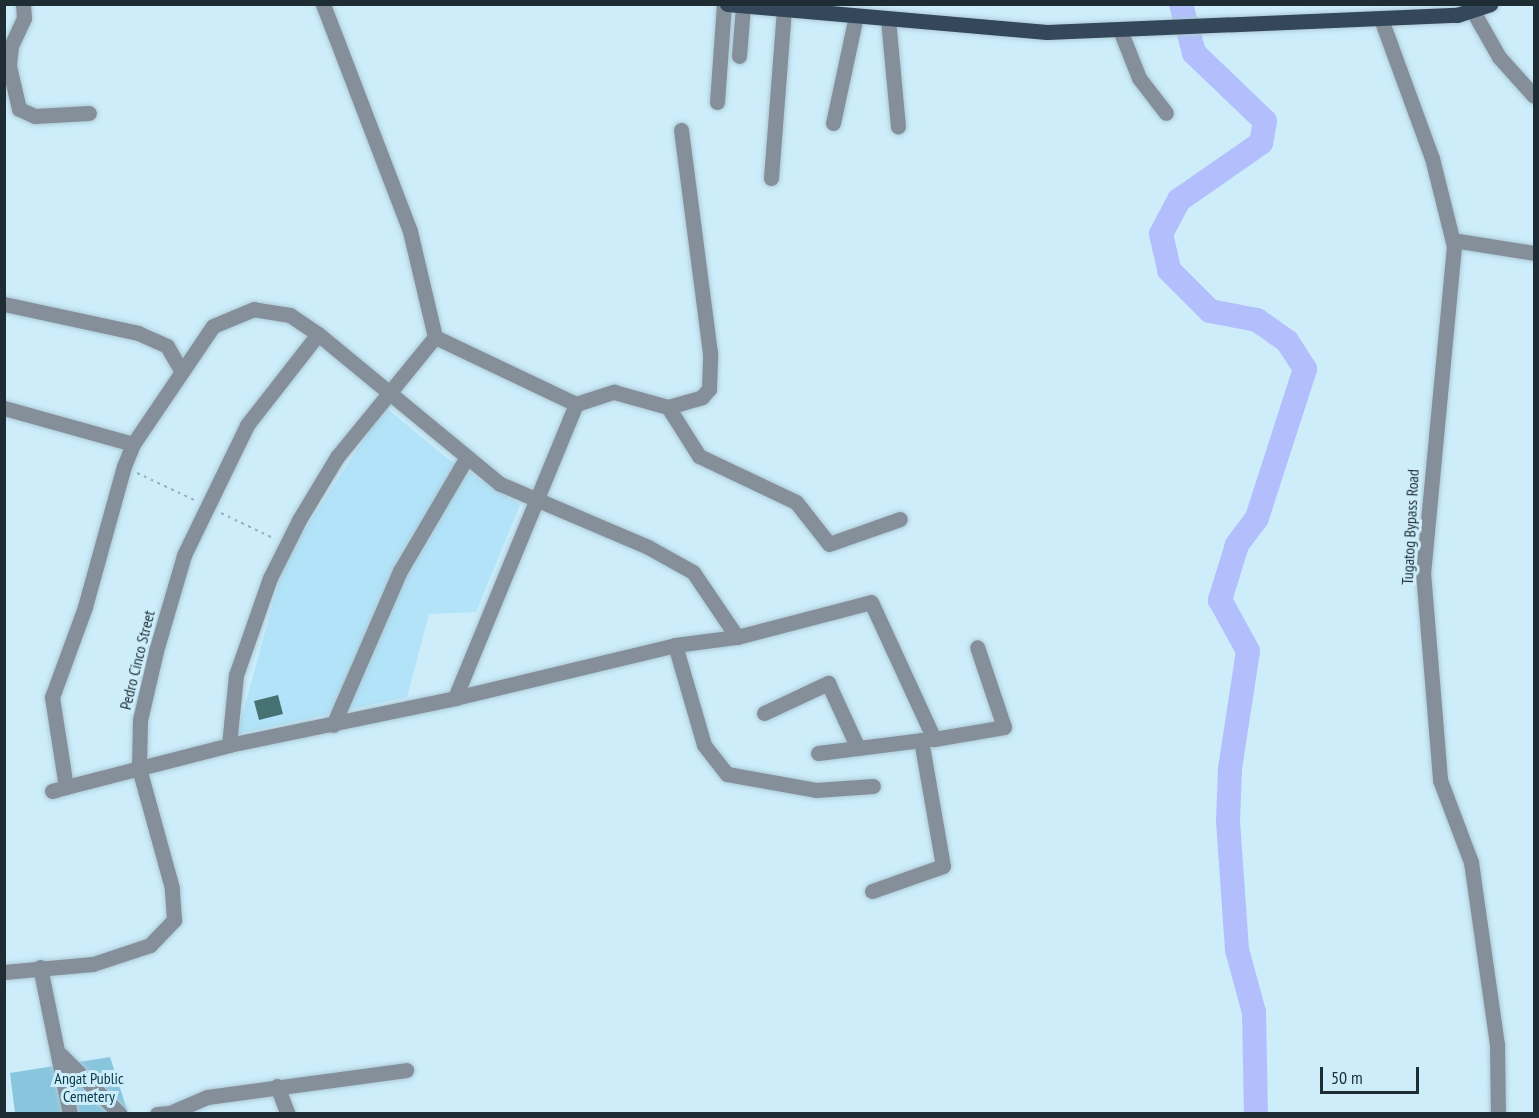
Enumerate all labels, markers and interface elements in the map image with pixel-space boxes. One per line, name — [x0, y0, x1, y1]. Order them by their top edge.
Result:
street label: Tugatog Bypass Road — [1397, 469, 1423, 585]
street label: Pedro Cinco Street — [115, 608, 159, 712]
scale bar — [1323, 1055, 1422, 1093]
text: 50 m — [1331, 1066, 1363, 1089]
park label: Angat Public Cemetery — [54, 1068, 124, 1106]

